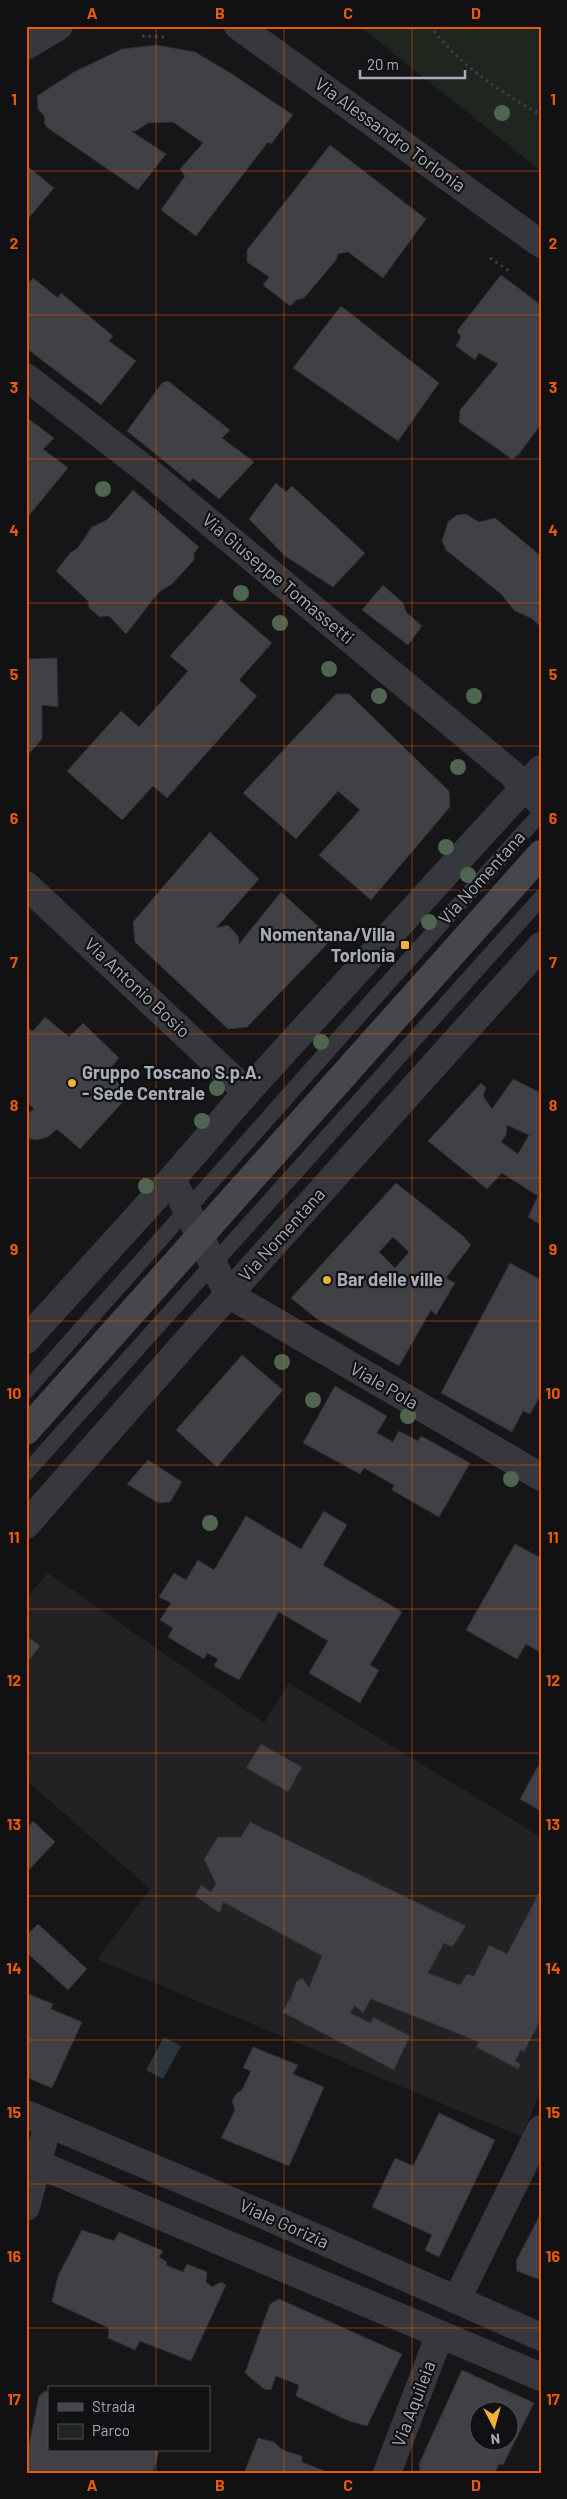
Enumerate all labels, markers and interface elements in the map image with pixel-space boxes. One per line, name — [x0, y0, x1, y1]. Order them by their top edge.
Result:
text: A — [87, 3, 98, 22]
text: B — [215, 3, 225, 22]
text: C — [343, 3, 353, 22]
text: D — [471, 3, 481, 22]
scale bar — [360, 48, 464, 80]
text: 20 m — [367, 55, 399, 73]
street label: Via Alessandro Torlonia — [311, 72, 470, 196]
text: 1 — [11, 89, 17, 108]
text: 1 — [550, 89, 556, 108]
text: 2 — [10, 233, 19, 252]
text: 2 — [549, 233, 558, 252]
text: 3 — [10, 377, 18, 396]
text: 3 — [549, 377, 557, 396]
street label: Via Giuseppe Tomassetti — [198, 508, 359, 648]
text: 4 — [9, 520, 19, 539]
text: 4 — [548, 520, 558, 539]
text: 5 — [10, 664, 19, 683]
text: 5 — [549, 664, 558, 683]
text: 6 — [10, 808, 19, 827]
text: 6 — [549, 808, 558, 827]
street label: Via Nomentana — [433, 826, 529, 929]
place label: Nomentana/Villa Torlonia — [260, 923, 395, 966]
street label: Via Antonio Bosio — [80, 933, 195, 1042]
marker: Nomentana/Villa Torlonia — [399, 939, 411, 951]
text: 7 — [10, 952, 18, 971]
text: 7 — [549, 952, 557, 971]
place label: Gruppo Toscano S.p.A. - Sede Centrale — [82, 1061, 262, 1104]
marker: Gruppo Toscano S.p.A. - Sede Centrale — [66, 1077, 78, 1089]
text: 8 — [10, 1095, 19, 1114]
text: 8 — [549, 1095, 558, 1114]
street label: Via Nomentana — [233, 1183, 329, 1286]
text: 9 — [10, 1239, 18, 1258]
text: 9 — [549, 1239, 557, 1258]
place label: Bar delle ville — [337, 1268, 443, 1290]
marker: Bar delle ville — [321, 1274, 333, 1286]
street label: Viale Pola — [346, 1357, 423, 1413]
text: 10 — [7, 1383, 21, 1402]
text: 10 — [546, 1383, 560, 1402]
text: 11 — [8, 1527, 20, 1546]
text: 11 — [547, 1527, 559, 1546]
text: 12 — [7, 1670, 21, 1689]
text: 12 — [546, 1670, 560, 1689]
text: 13 — [7, 1814, 21, 1833]
text: 13 — [546, 1814, 560, 1833]
text: 14 — [6, 1958, 22, 1977]
text: 14 — [545, 1958, 561, 1977]
text: 15 — [7, 2102, 22, 2121]
text: 15 — [546, 2102, 561, 2121]
street label: Viale Gorizia — [236, 2194, 333, 2253]
text: 16 — [7, 2246, 22, 2265]
text: 16 — [546, 2246, 561, 2265]
street label: Via Aquileia — [387, 2358, 440, 2450]
legend — [48, 2386, 210, 2452]
text: 17 — [7, 2389, 21, 2408]
text: 17 — [546, 2389, 560, 2408]
text: Strada — [92, 2397, 135, 2415]
north arrow — [470, 2402, 520, 2452]
text: Parco — [92, 2421, 130, 2439]
text: N — [490, 2430, 501, 2448]
text: A — [87, 2475, 98, 2494]
text: B — [215, 2475, 225, 2494]
text: C — [343, 2475, 353, 2494]
text: D — [471, 2475, 481, 2494]

